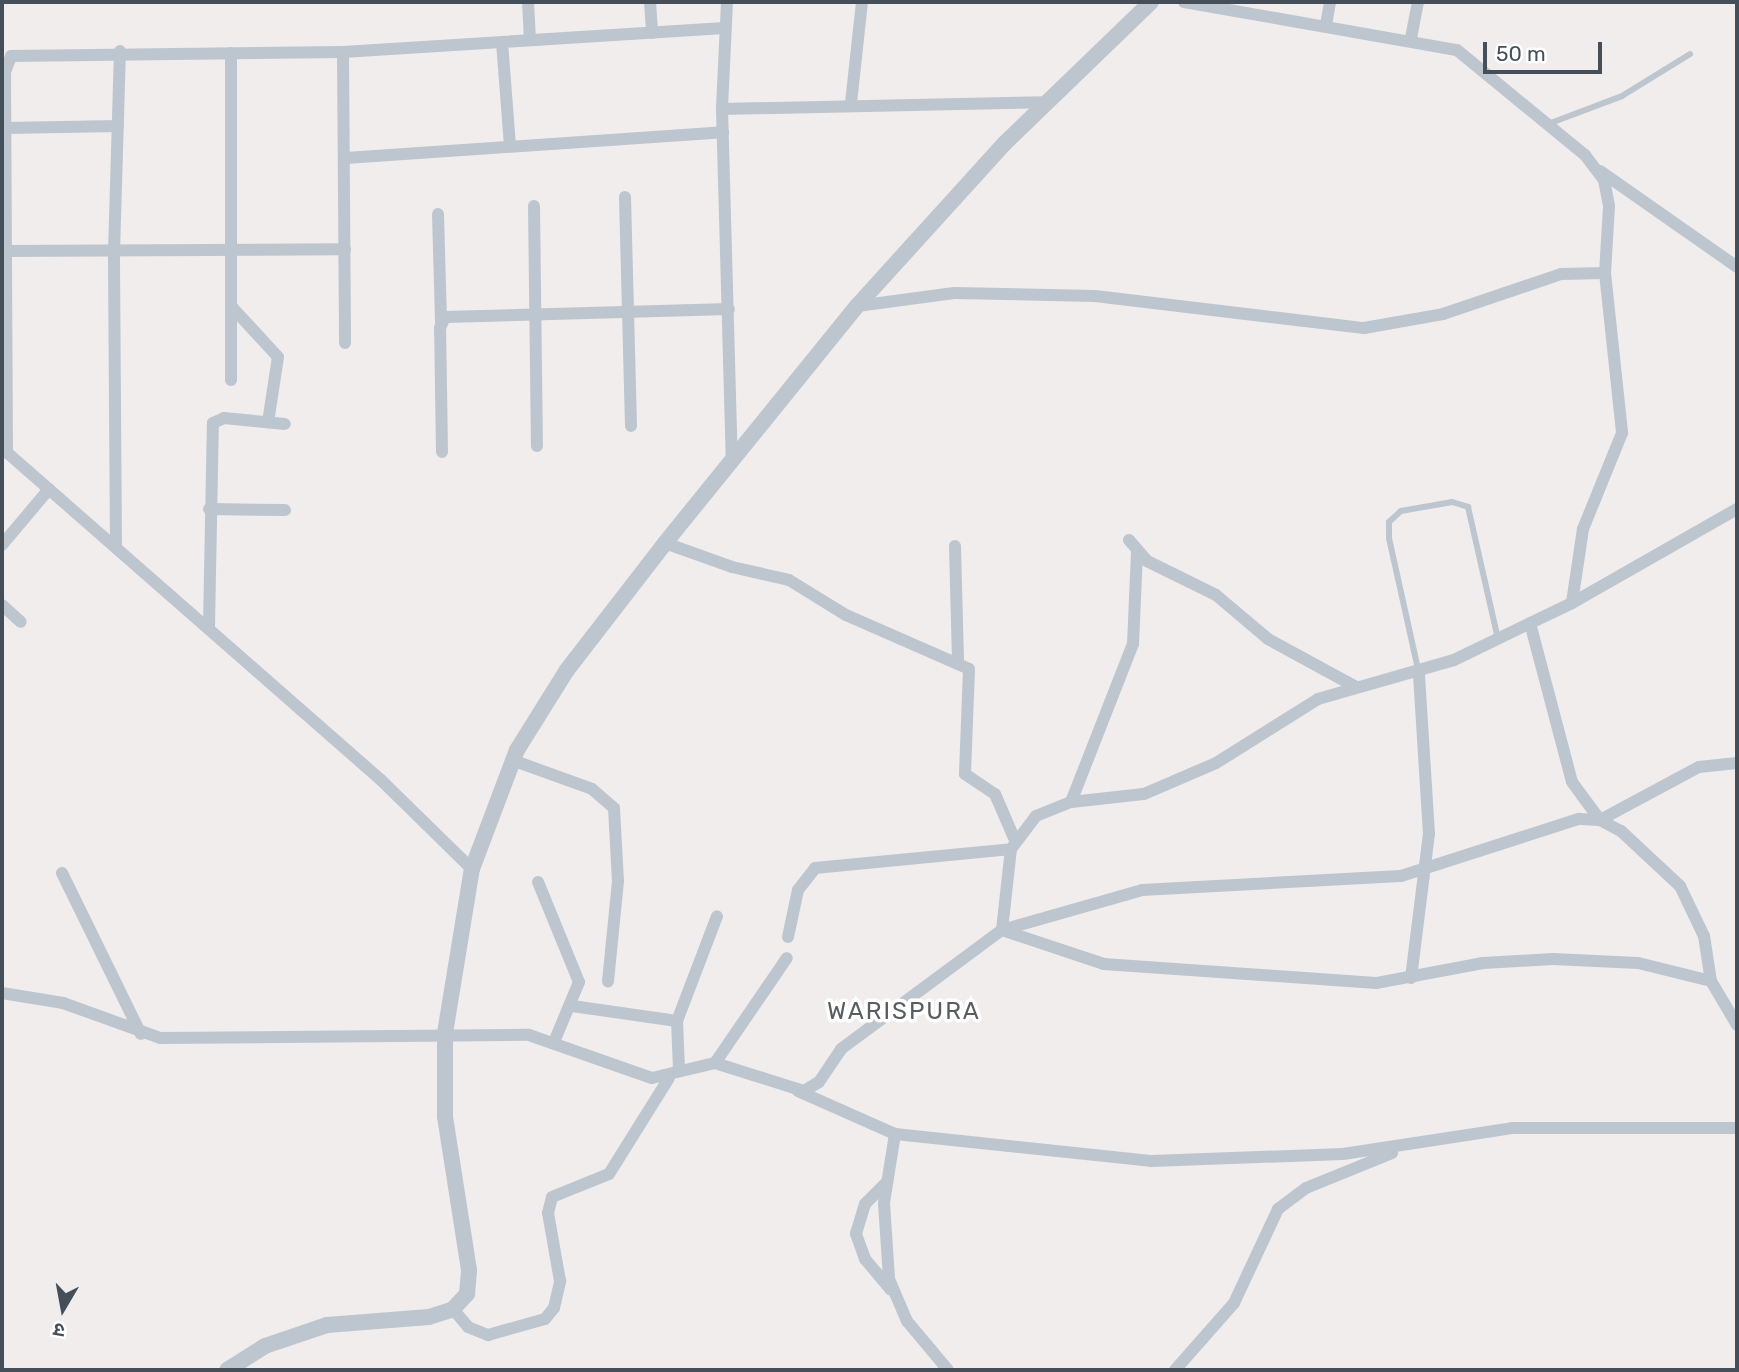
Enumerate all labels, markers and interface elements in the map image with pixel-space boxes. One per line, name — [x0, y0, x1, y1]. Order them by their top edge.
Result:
scale bar — [1487, 28, 1606, 72]
text: 50 m — [1496, 41, 1546, 66]
district label: WARISPURA — [828, 998, 980, 1026]
north arrow — [28, 1274, 98, 1344]
text: उ — [52, 1318, 67, 1342]

